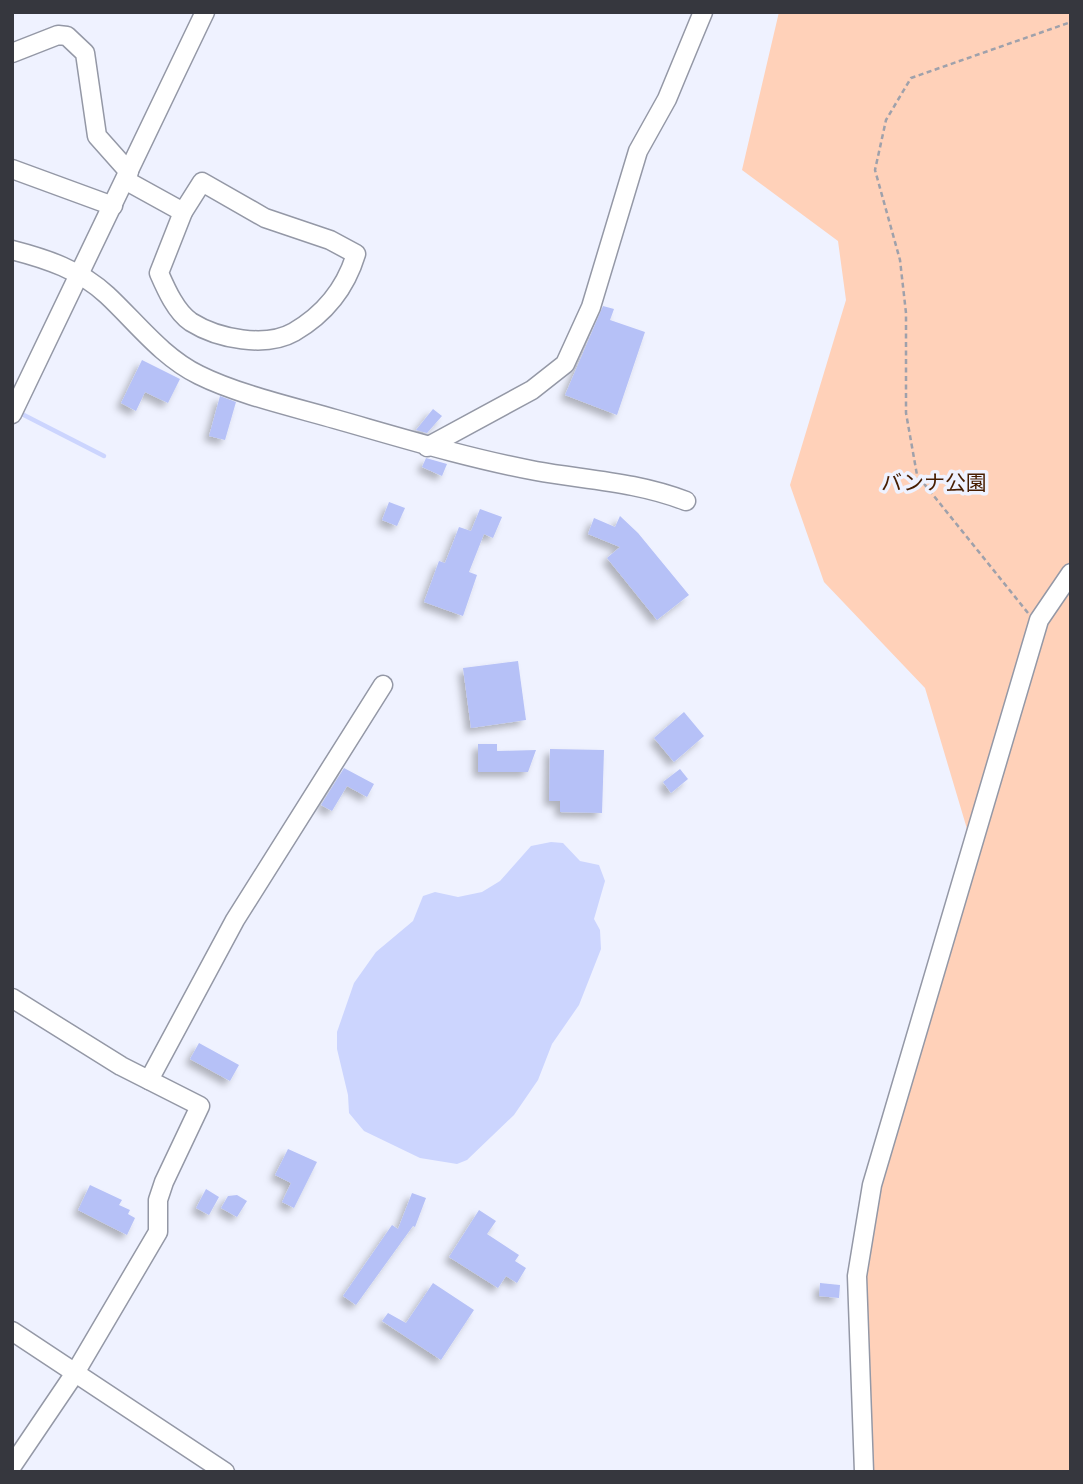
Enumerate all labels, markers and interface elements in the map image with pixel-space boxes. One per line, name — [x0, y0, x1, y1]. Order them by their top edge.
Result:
park label: バンナ公園 — [881, 470, 987, 494]

